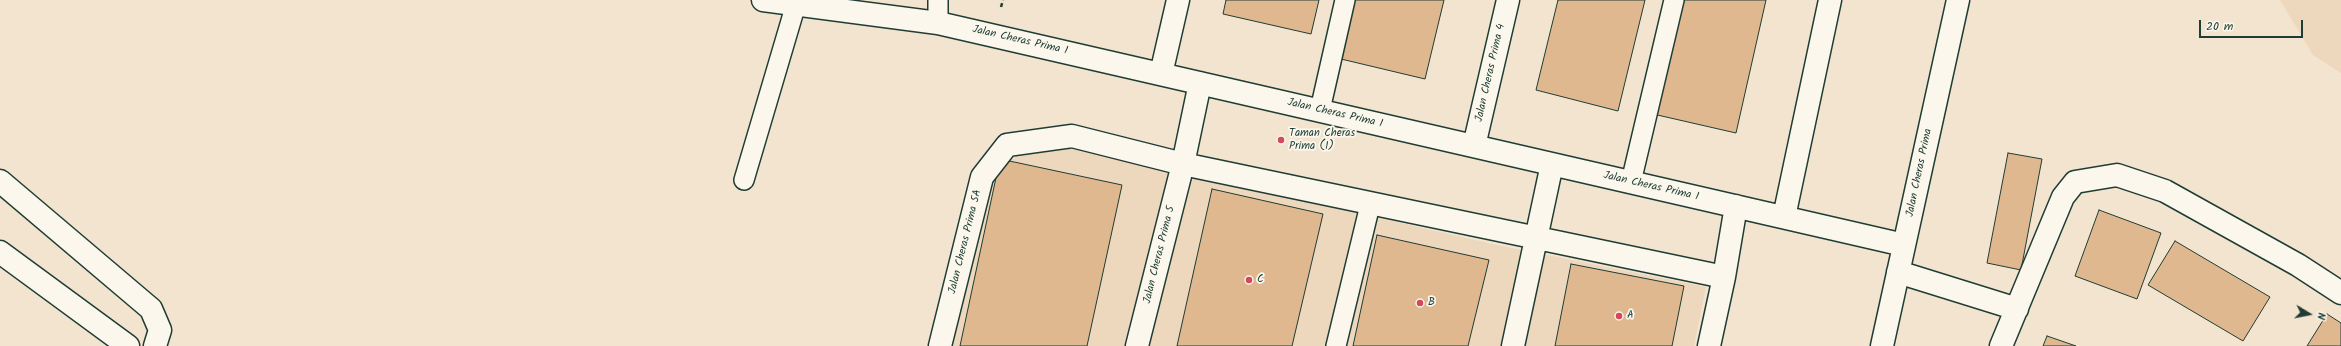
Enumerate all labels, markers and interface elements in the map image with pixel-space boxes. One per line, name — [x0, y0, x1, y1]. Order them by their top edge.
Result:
scale bar — [2201, 12, 2305, 38]
text: 20 m — [2206, 17, 2233, 36]
street label: Jalan Cheras Prima 4 — [1473, 23, 1509, 123]
street label: Jalan Cheras Prima 1 — [971, 24, 1069, 58]
street label: Jalan Cheras Prima 1 — [1286, 97, 1384, 131]
place label: Taman Cheras Prima (1) — [1289, 127, 1355, 153]
street label: Jalan Cheras Prima — [1904, 128, 1936, 218]
marker: Taman Cheras Prima (1) — [1276, 135, 1286, 145]
street label: Jalan Cheras Prima 1 — [1602, 170, 1700, 204]
street label: Jalan Cheras Prima 5A — [947, 189, 985, 295]
street label: Jalan Cheras Prima 5 — [1141, 205, 1179, 305]
place label: C — [1257, 273, 1264, 287]
marker: C — [1244, 275, 1254, 285]
north arrow — [2289, 294, 2329, 334]
place label: B — [1428, 296, 1435, 310]
marker: B — [1415, 298, 1425, 308]
place label: A — [1627, 309, 1634, 323]
marker: A — [1614, 311, 1624, 321]
text: N — [2311, 311, 2330, 321]

